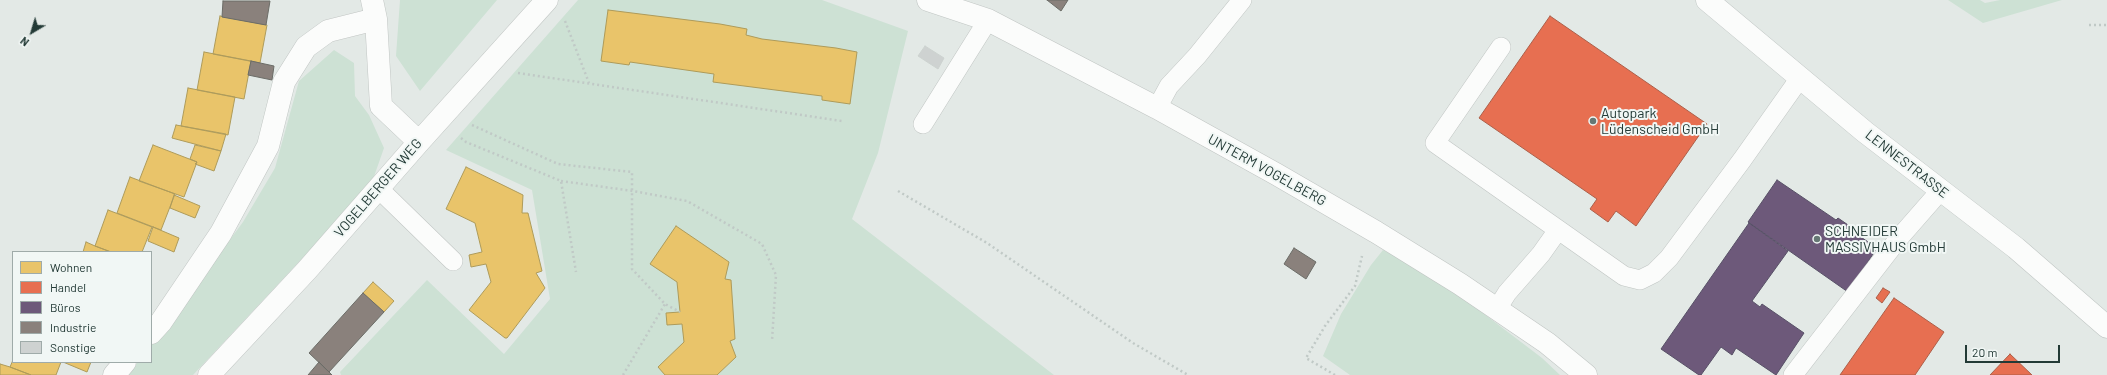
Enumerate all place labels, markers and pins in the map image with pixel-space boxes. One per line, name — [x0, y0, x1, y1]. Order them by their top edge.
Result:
place label: Autopark Lüdenscheid GmbH — [1601, 105, 1719, 138]
marker: Autopark Lüdenscheid GmbH — [1588, 116, 1598, 126]
place label: SCHNEIDER MASSIVHAUS GmbH — [1825, 223, 1946, 256]
marker: SCHNEIDER MASSIVHAUS GmbH — [1812, 234, 1822, 244]

